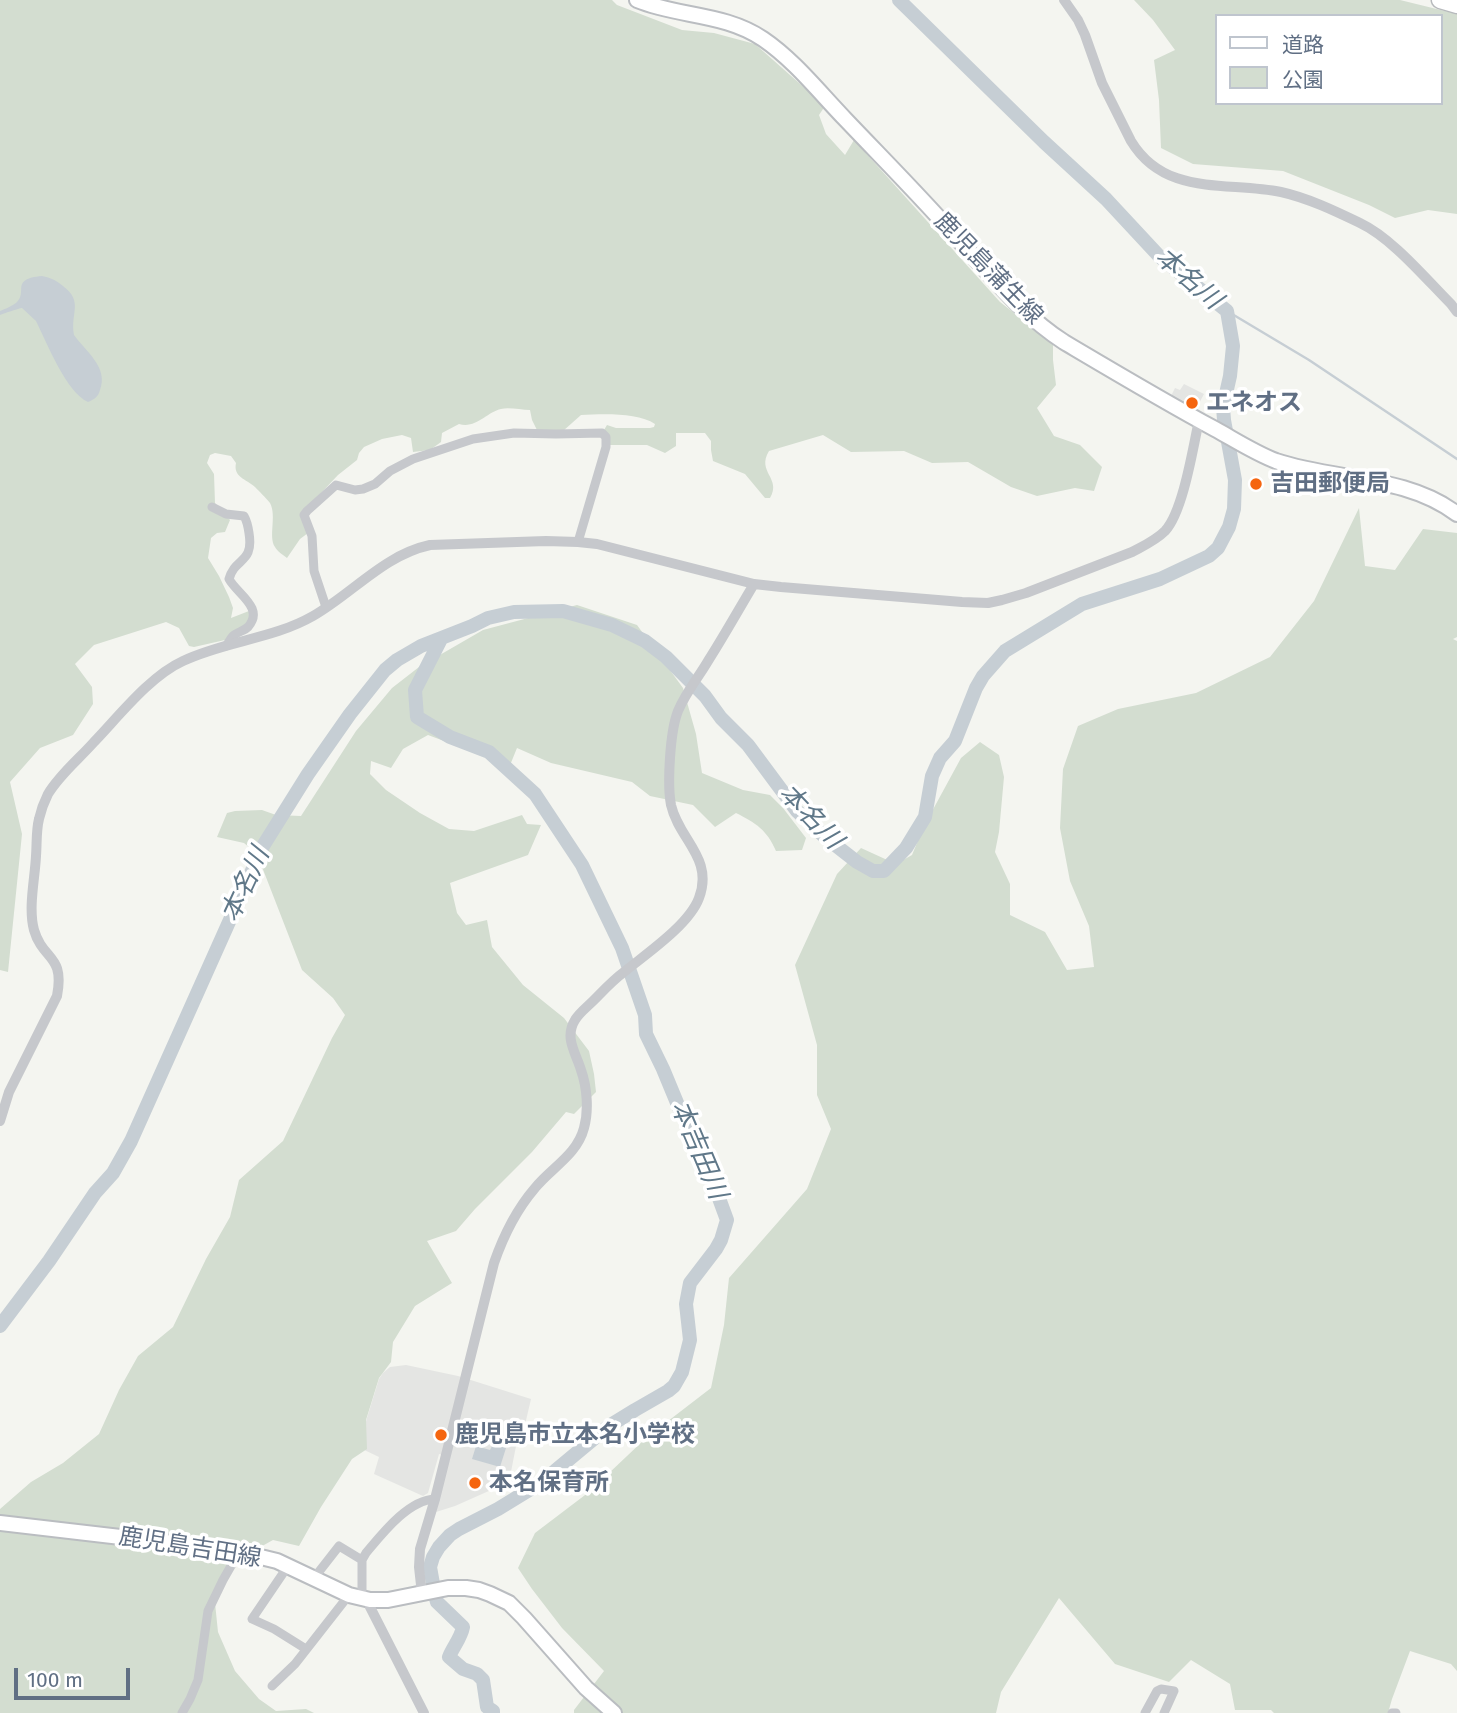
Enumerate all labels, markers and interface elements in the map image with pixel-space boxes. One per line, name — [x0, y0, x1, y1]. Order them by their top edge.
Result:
legend — [1216, 14, 1443, 105]
text: 道路 — [1282, 32, 1324, 58]
text: 公園 — [1282, 67, 1324, 93]
street label: 鹿児島蒲生線 — [928, 207, 1048, 331]
water label: 本名川 — [1148, 242, 1228, 316]
place label: エネオス — [1206, 389, 1302, 417]
marker: エネオス — [1184, 395, 1200, 411]
place label: 吉田郵便局 — [1270, 470, 1390, 498]
marker: 吉田郵便局 — [1248, 476, 1264, 492]
water label: 本名川 — [772, 778, 848, 856]
water label: 本名川 — [215, 843, 277, 927]
water label: 本吉田川 — [663, 1096, 733, 1204]
place label: 鹿児島市立本名小学校 — [455, 1421, 695, 1449]
marker: 鹿児島市立本名小学校 — [433, 1427, 449, 1443]
place label: 本名保育所 — [489, 1469, 609, 1497]
marker: 本名保育所 — [467, 1475, 483, 1491]
street label: 鹿児島吉田線 — [117, 1523, 263, 1573]
scale bar — [18, 1654, 133, 1698]
text: 100 m — [27, 1667, 83, 1693]

